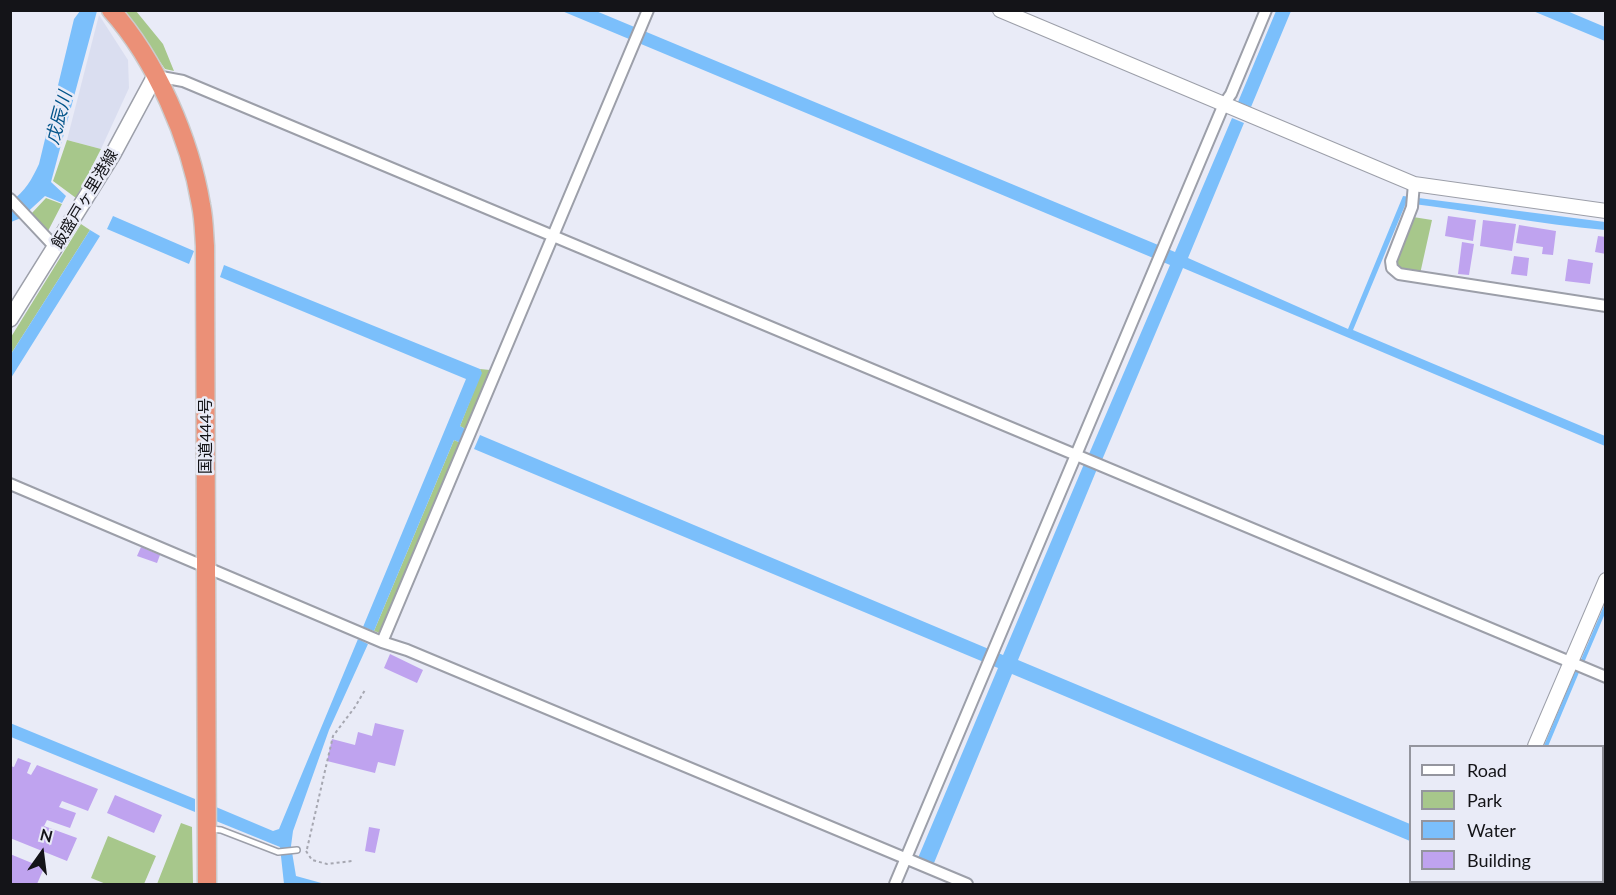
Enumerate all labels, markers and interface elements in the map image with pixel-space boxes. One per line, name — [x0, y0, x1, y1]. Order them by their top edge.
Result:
water label: 戊辰川 — [42, 89, 76, 147]
street label: 飯盛戸ヶ里港線 — [48, 146, 122, 252]
street label: 国道444号 — [196, 398, 216, 474]
legend — [1409, 745, 1604, 883]
text: Road — [1467, 759, 1507, 781]
text: Park — [1467, 789, 1502, 811]
text: Water — [1467, 819, 1516, 841]
north arrow — [12, 823, 72, 883]
text: N — [38, 824, 55, 846]
text: Building — [1467, 849, 1531, 871]

